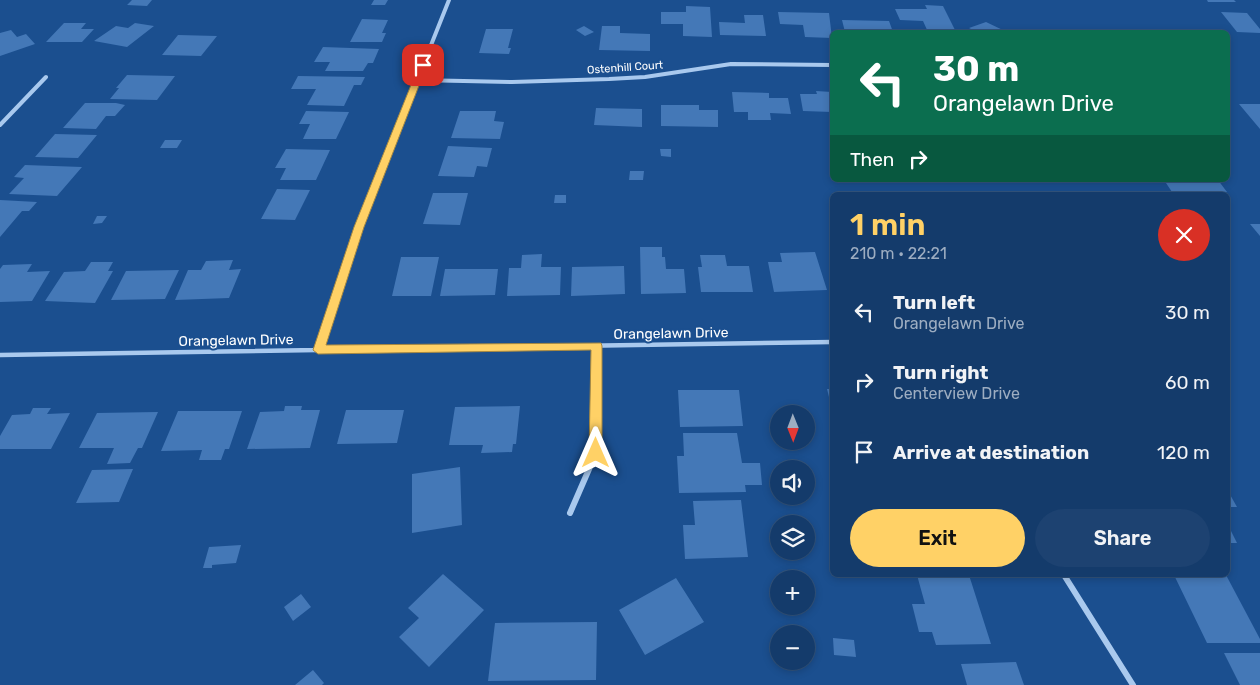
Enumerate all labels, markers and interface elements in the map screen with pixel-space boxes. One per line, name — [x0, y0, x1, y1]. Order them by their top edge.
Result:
pin — [402, 44, 444, 86]
text: 30 m — [933, 48, 1019, 90]
icon: left — [850, 50, 915, 115]
icon: arrive — [409, 51, 437, 79]
street label: Ostenhill Court — [587, 58, 664, 77]
text: Orangelawn Drive — [933, 90, 1114, 117]
icon: right — [904, 145, 932, 173]
text: Then — [850, 148, 894, 171]
text: 1 min — [850, 207, 925, 243]
button: close — [1158, 209, 1210, 261]
text: 210 m · 22:21 — [850, 244, 947, 263]
text: Turn left — [893, 291, 975, 314]
icon: left — [850, 298, 878, 326]
text: 30 m — [1165, 301, 1210, 324]
text: Orangelawn Drive — [893, 314, 1024, 333]
street label: Orangelawn Drive — [613, 324, 729, 343]
street label: Orangelawn Drive — [178, 331, 294, 350]
text: Turn right — [893, 361, 988, 384]
icon: right — [850, 368, 878, 396]
text: 60 m — [1165, 371, 1210, 394]
text: Centerview Drive — [893, 384, 1020, 403]
north arrow — [770, 405, 815, 450]
map controls — [770, 405, 815, 670]
position arrow — [569, 426, 621, 478]
icon: arrive — [850, 438, 878, 466]
text: Arrive at destination — [893, 441, 1089, 464]
text: 120 m — [1157, 441, 1210, 464]
button: sound — [770, 460, 815, 505]
button: Exit — [850, 509, 1025, 567]
button: Share — [1035, 509, 1210, 567]
button: layers — [770, 515, 815, 560]
button: + — [770, 570, 815, 615]
button: − — [770, 625, 815, 670]

